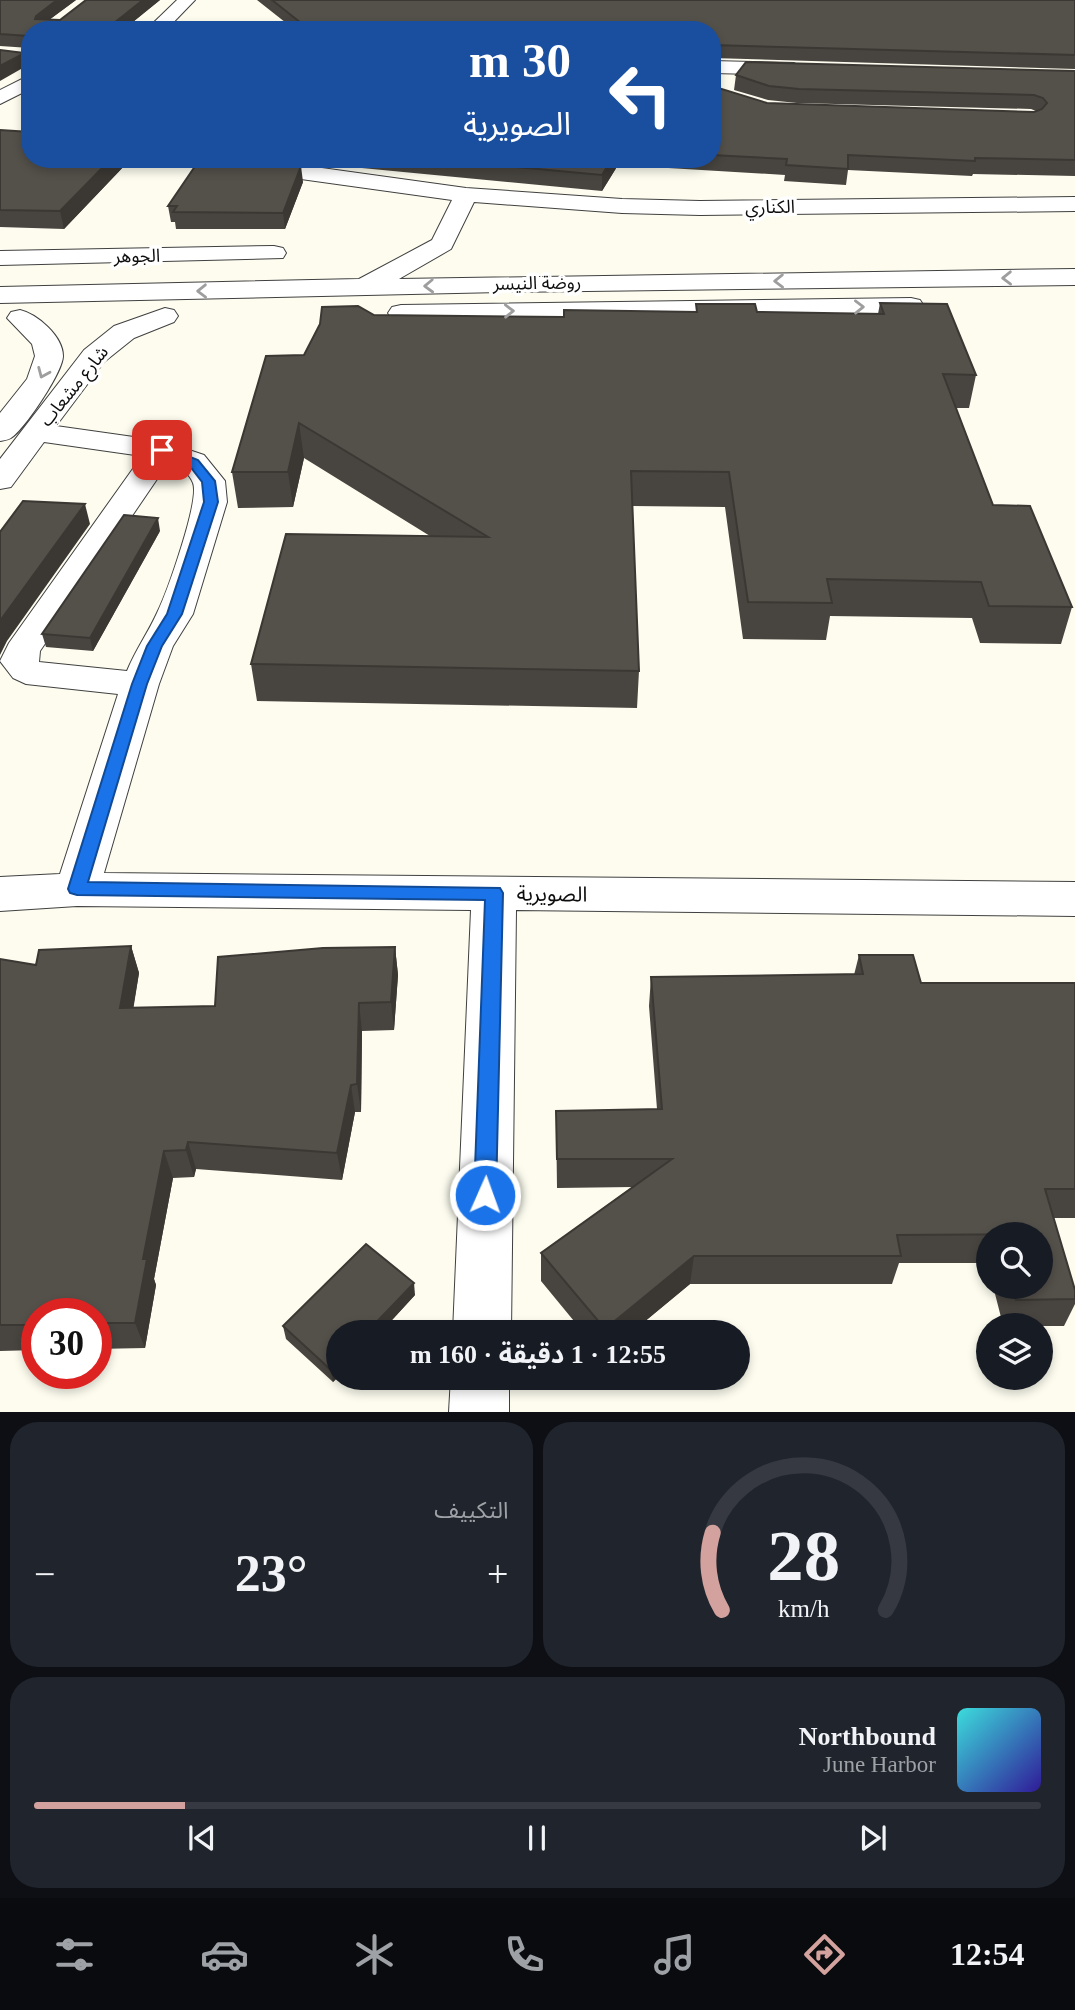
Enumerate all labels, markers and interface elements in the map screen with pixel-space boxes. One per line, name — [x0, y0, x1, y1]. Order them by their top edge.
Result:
text: 30 m — [469, 33, 571, 88]
icon: left — [595, 49, 686, 140]
text: الصويرية — [463, 106, 571, 142]
street label: الكناري — [745, 197, 795, 221]
street label: الجوهر — [113, 246, 160, 267]
one-way arrow — [1001, 270, 1012, 286]
street label: روضة النيسر — [492, 272, 581, 295]
one-way arrow — [774, 273, 785, 288]
one-way arrow — [424, 278, 435, 293]
one-way arrow — [196, 283, 207, 299]
one-way arrow — [854, 299, 865, 315]
one-way arrow — [504, 303, 515, 319]
street label: شارع مشعاب — [36, 342, 115, 432]
one-way arrow — [37, 366, 51, 378]
pin — [132, 420, 192, 480]
icon: arrive — [143, 431, 181, 469]
street label: الصويرية — [516, 881, 588, 907]
position arrow — [448, 1158, 522, 1232]
map controls — [976, 1222, 1053, 1390]
button: search — [976, 1222, 1053, 1299]
speed limit sign: 30 — [21, 1298, 112, 1389]
button: layers — [976, 1313, 1053, 1390]
text: 12:55 · 1 دقيقة · 160 m — [410, 1340, 666, 1369]
text: التكييف — [434, 1498, 509, 1523]
text: 28 — [767, 1516, 840, 1597]
text: 23° — [235, 1545, 308, 1602]
text: − — [34, 1553, 55, 1595]
text: + — [487, 1553, 508, 1595]
text: km/h — [778, 1595, 830, 1622]
text: Northbound — [799, 1722, 936, 1751]
text: June Harbor — [823, 1752, 936, 1777]
icon: previous — [183, 1819, 221, 1857]
icon: pause — [518, 1819, 556, 1857]
icon: next — [854, 1819, 892, 1857]
icon: filters — [50, 1930, 99, 1979]
icon: car — [200, 1930, 249, 1979]
icon: climate — [350, 1930, 399, 1979]
icon: phone — [500, 1930, 549, 1979]
icon: music — [650, 1930, 699, 1979]
icon: directions — [800, 1930, 849, 1979]
text: 12:54 — [950, 1936, 1025, 1972]

